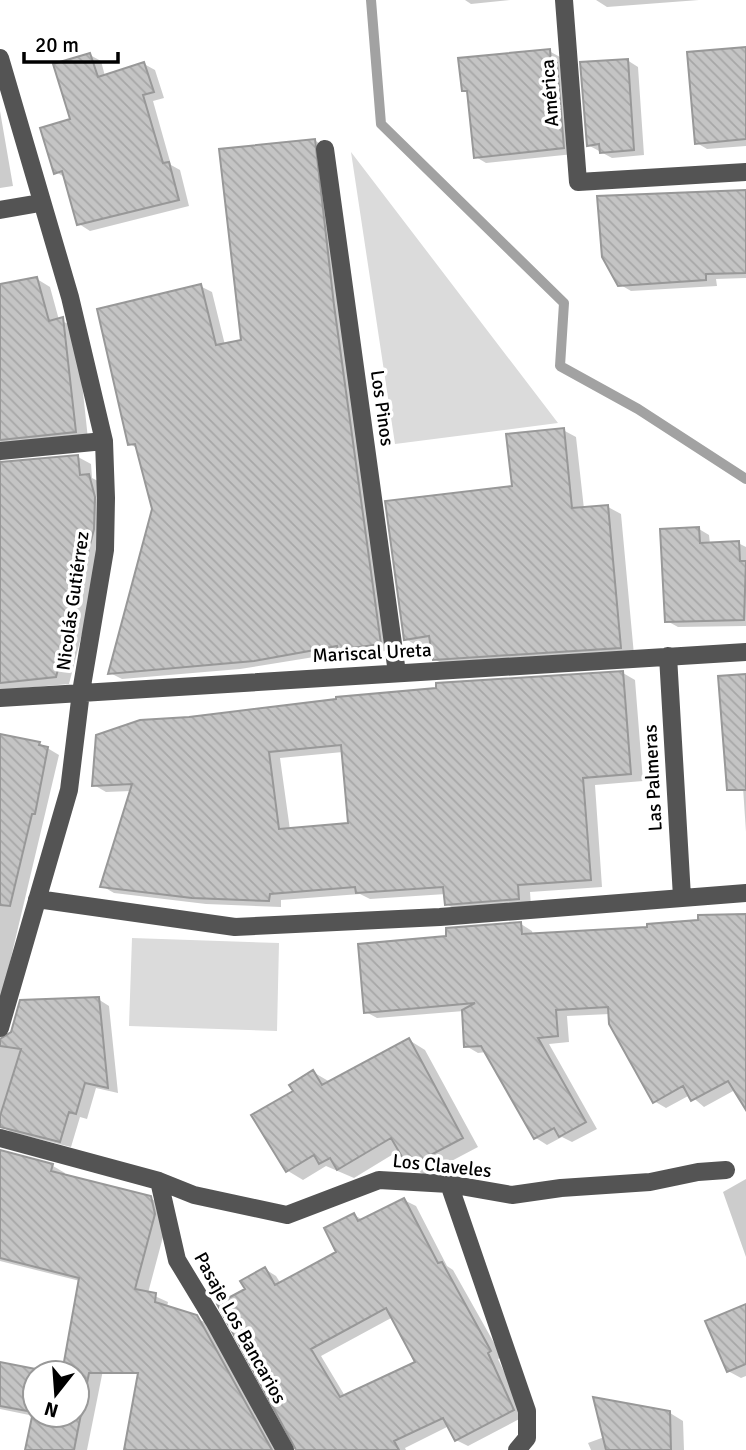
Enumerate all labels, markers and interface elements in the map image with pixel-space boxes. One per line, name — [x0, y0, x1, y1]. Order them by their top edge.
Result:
scale bar — [24, 21, 119, 65]
text: 20 m — [35, 32, 79, 58]
street label: América — [536, 59, 564, 127]
street label: Los Pinos — [365, 369, 399, 447]
street label: Nicolás Gutiérrez — [51, 530, 95, 672]
street label: Mariscal Ureta — [312, 638, 432, 668]
street label: Las Palmeras — [638, 724, 668, 832]
street label: Los Claveles — [391, 1149, 493, 1183]
street label: Pasaje Los Bancarios — [188, 1248, 292, 1408]
north arrow — [21, 1359, 91, 1429]
text: N — [41, 1396, 61, 1423]

